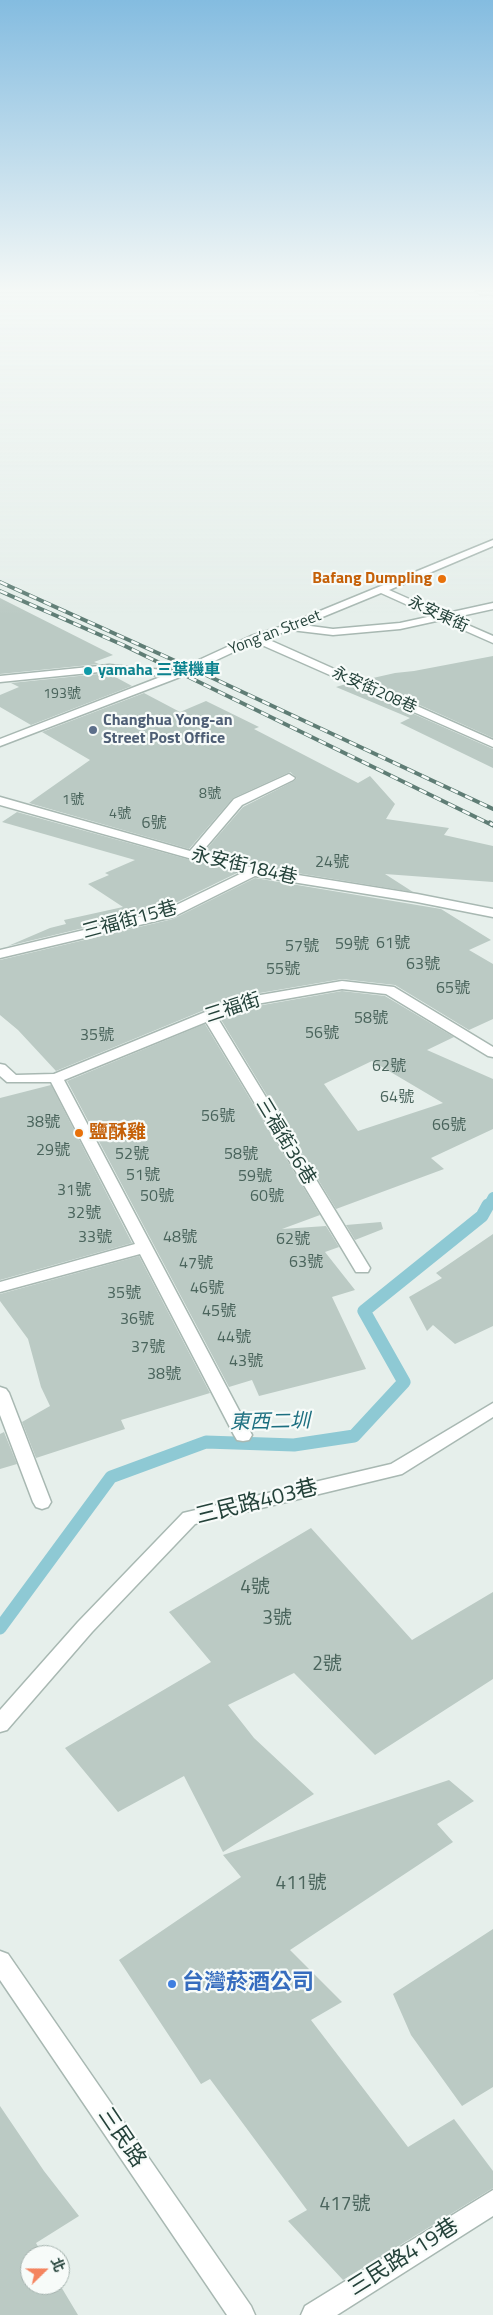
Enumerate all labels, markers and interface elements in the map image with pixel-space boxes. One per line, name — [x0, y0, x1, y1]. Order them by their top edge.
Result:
place label: Bafang Dumpling — [312, 569, 432, 589]
marker: Bafang Dumpling — [436, 573, 448, 585]
street label: 永安東街 — [405, 593, 471, 637]
street label: Yong’an Street — [226, 607, 324, 659]
place label: yamaha 三葉機車 — [98, 661, 220, 681]
street label: 永安街208巷 — [329, 664, 419, 718]
marker: yamaha 三葉機車 — [82, 665, 94, 677]
house number: 193號 — [43, 687, 81, 703]
place label: Changhua Yong-an Street Post Office — [103, 711, 233, 749]
marker: Changhua Yong-an Street Post Office — [87, 724, 99, 736]
house number: 8號 — [199, 787, 221, 803]
house number: 1號 — [62, 793, 84, 809]
house number: 4號 — [109, 807, 131, 823]
house number: 6號 — [142, 814, 166, 834]
street label: 永安街184巷 — [189, 844, 299, 890]
house number: 24號 — [315, 853, 349, 873]
street label: 三福街15巷 — [80, 897, 180, 945]
house number: 61號 — [376, 934, 410, 954]
house number: 59號 — [335, 935, 369, 955]
house number: 57號 — [285, 937, 319, 957]
house number: 63號 — [406, 955, 440, 975]
house number: 55號 — [266, 960, 300, 980]
house number: 65號 — [436, 979, 470, 999]
street label: 三福街 — [202, 989, 264, 1029]
house number: 58號 — [354, 1009, 388, 1029]
house number: 56號 — [305, 1024, 339, 1044]
house number: 35號 — [80, 1026, 114, 1046]
house number: 62號 — [372, 1057, 406, 1077]
house number: 64號 — [380, 1088, 414, 1108]
street label: 三福街36巷 — [250, 1094, 320, 1190]
house number: 56號 — [201, 1107, 235, 1127]
house number: 38號 — [26, 1113, 60, 1133]
house number: 66號 — [432, 1116, 466, 1136]
place label: 鹽酥雞 — [89, 1122, 146, 1144]
marker: 鹽酥雞 — [73, 1127, 85, 1139]
house number: 29號 — [36, 1141, 70, 1161]
house number: 52號 — [115, 1145, 149, 1165]
house number: 58號 — [224, 1145, 258, 1165]
house number: 51號 — [126, 1166, 160, 1186]
house number: 59號 — [238, 1167, 272, 1187]
house number: 31號 — [57, 1181, 91, 1201]
house number: 50號 — [140, 1187, 174, 1207]
house number: 60號 — [250, 1187, 284, 1207]
house number: 32號 — [67, 1204, 101, 1224]
house number: 33號 — [78, 1228, 112, 1248]
house number: 48號 — [163, 1228, 197, 1248]
house number: 62號 — [276, 1230, 310, 1250]
house number: 63號 — [289, 1253, 323, 1273]
house number: 47號 — [179, 1254, 213, 1274]
house number: 46號 — [190, 1279, 224, 1299]
house number: 35號 — [107, 1284, 141, 1304]
house number: 45號 — [202, 1302, 236, 1322]
house number: 36號 — [120, 1310, 154, 1330]
house number: 44號 — [217, 1328, 251, 1348]
house number: 37號 — [131, 1338, 165, 1358]
house number: 43號 — [229, 1352, 263, 1372]
house number: 38號 — [147, 1365, 181, 1385]
water label: 東西二圳 — [230, 1410, 310, 1436]
street label: 三民路403巷 — [193, 1475, 321, 1531]
house number: 4號 — [240, 1577, 270, 1599]
house number: 3號 — [262, 1608, 292, 1630]
house number: 2號 — [312, 1654, 342, 1676]
house number: 411號 — [276, 1873, 326, 1895]
place label: 台灣菸酒公司 — [182, 1971, 314, 1997]
marker: 台灣菸酒公司 — [166, 1978, 178, 1990]
street label: 三民路 — [92, 2103, 150, 2173]
house number: 417號 — [320, 2194, 370, 2216]
street label: 三民路419巷 — [344, 2214, 464, 2302]
north arrow — [20, 2245, 70, 2295]
text: 北 — [46, 2254, 71, 2275]

